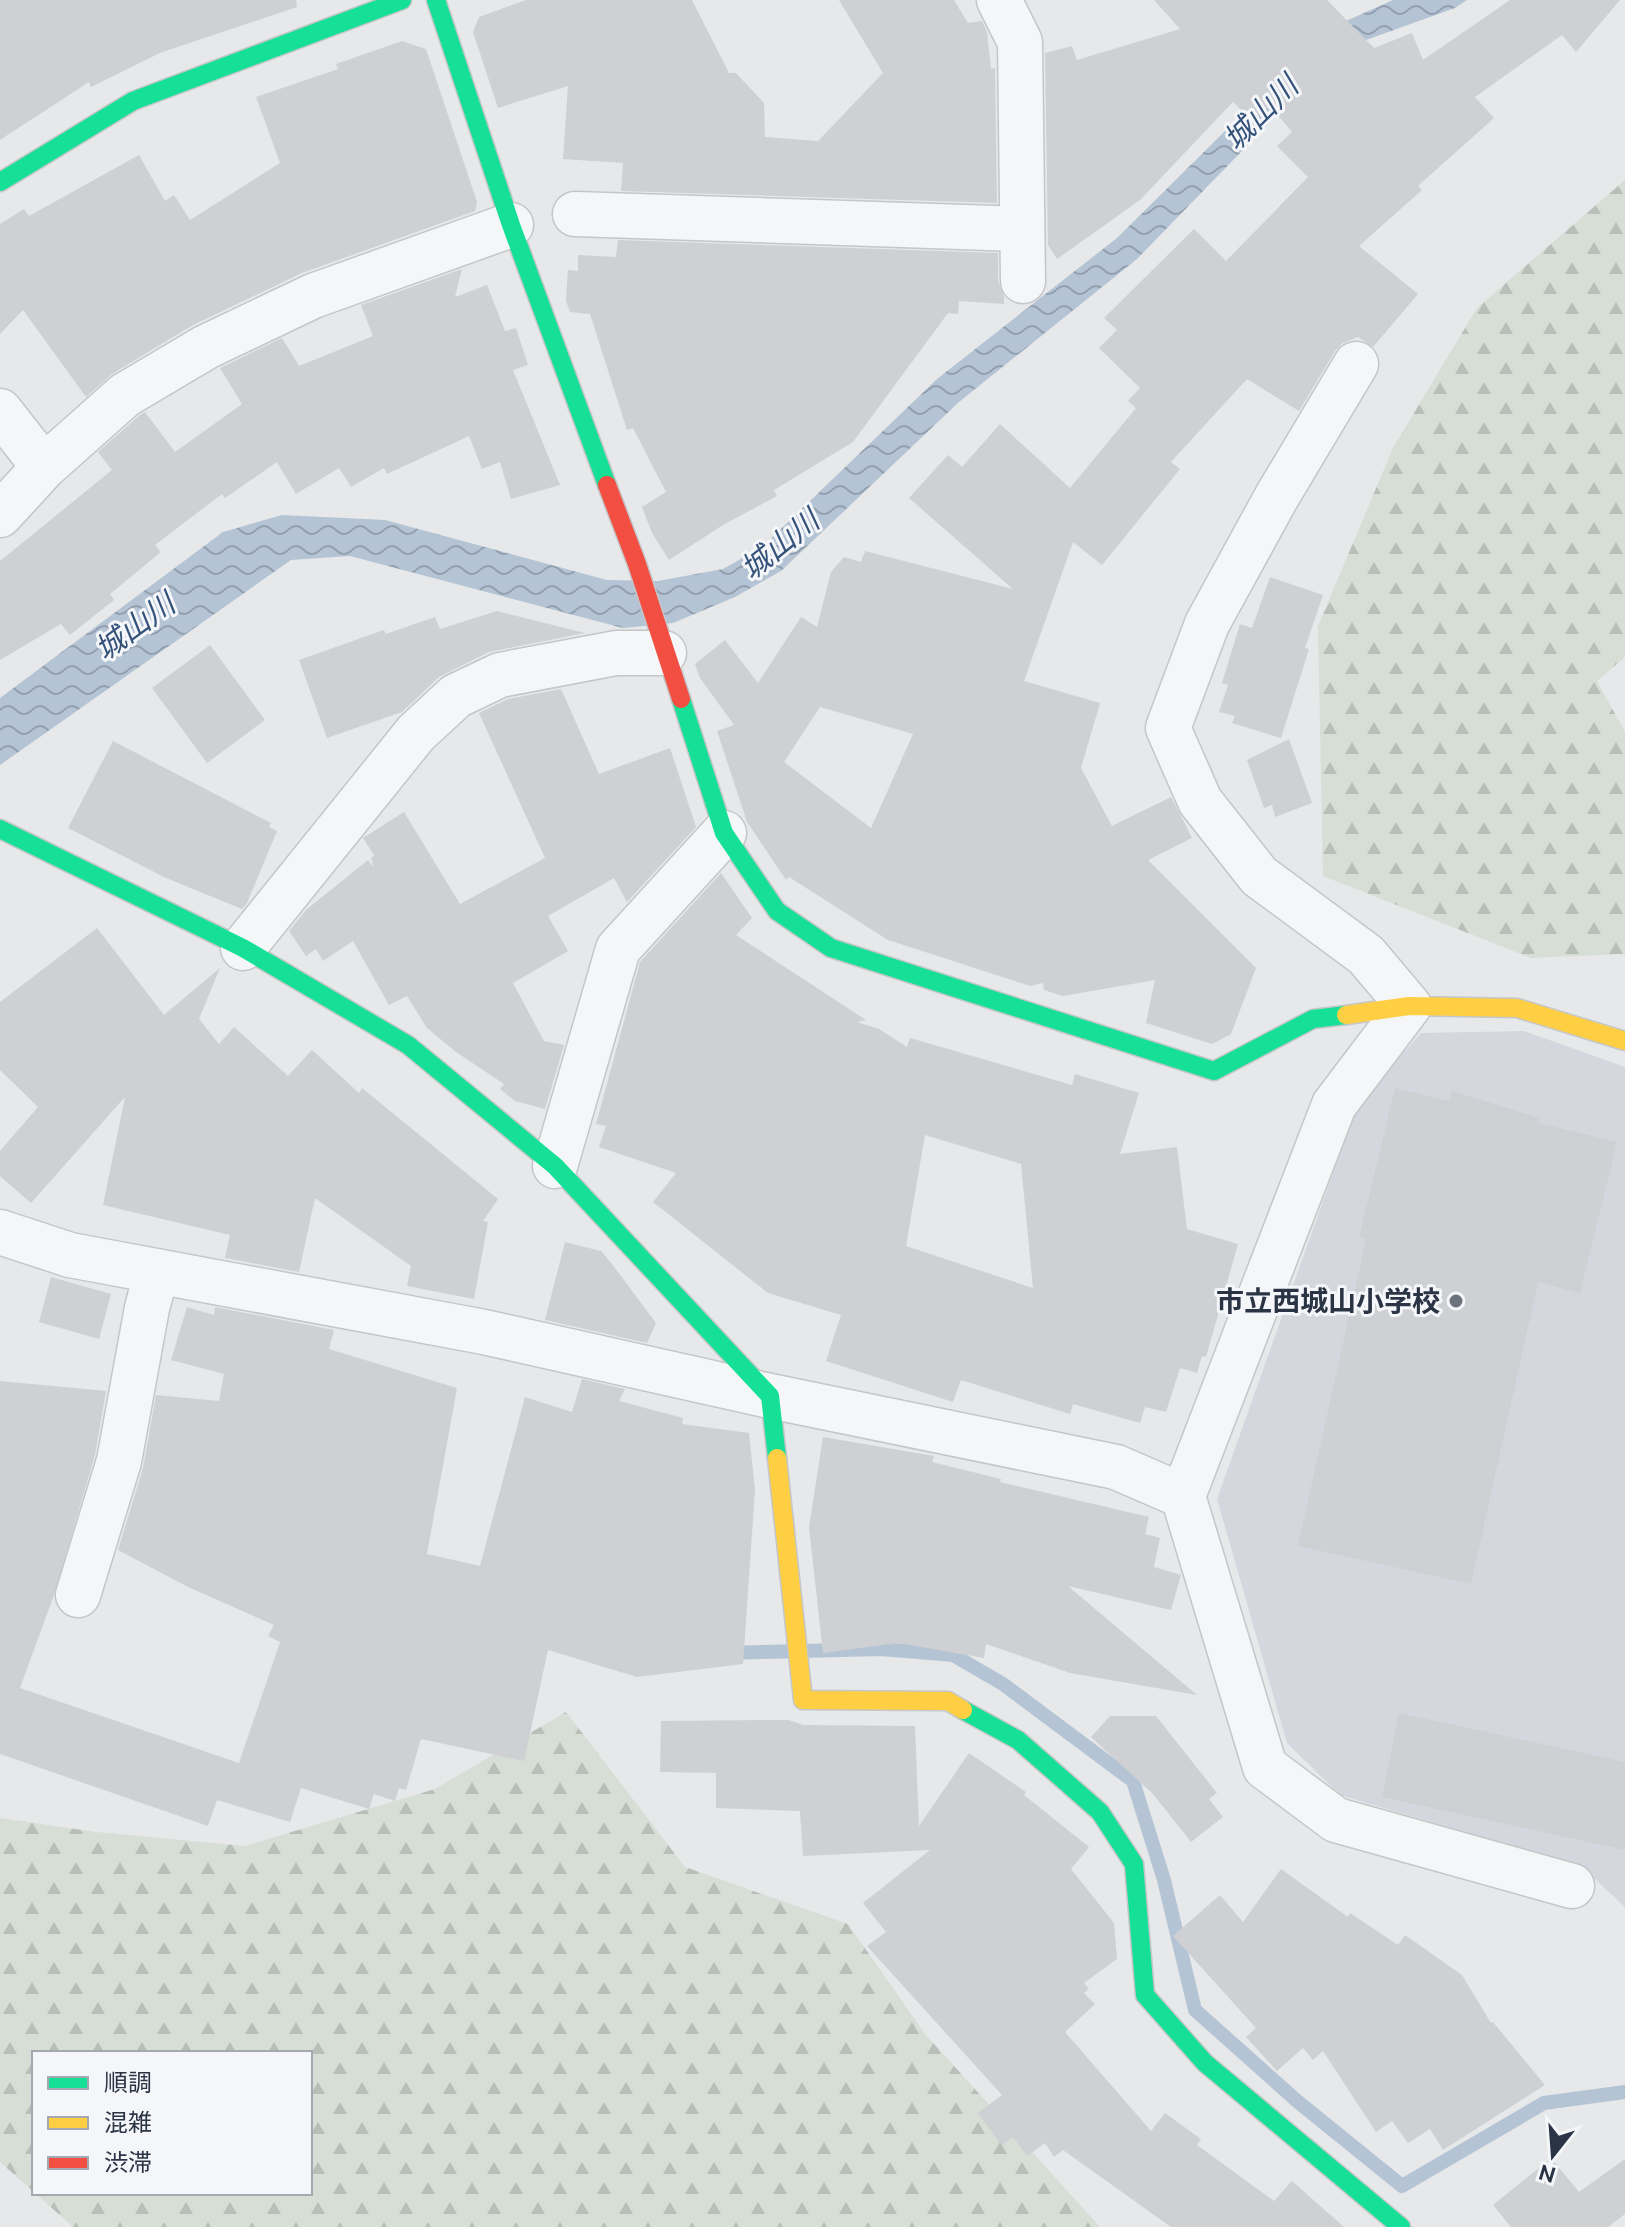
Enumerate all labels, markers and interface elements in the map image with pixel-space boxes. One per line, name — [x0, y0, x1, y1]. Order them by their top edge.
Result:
water label: 城山川 — [1216, 66, 1306, 156]
water label: 城山川 — [734, 501, 827, 586]
water label: 城山川 — [88, 584, 183, 666]
place label: 市立西城山小学校 — [1216, 1285, 1440, 1316]
marker: 市立西城山小学校 — [1447, 1292, 1465, 1310]
legend — [32, 2051, 312, 2195]
text: 順調 — [104, 2069, 152, 2096]
text: 混雑 — [104, 2109, 152, 2136]
north arrow — [1513, 2115, 1593, 2195]
text: 渋滞 — [104, 2149, 152, 2176]
text: N — [1535, 2160, 1559, 2189]

